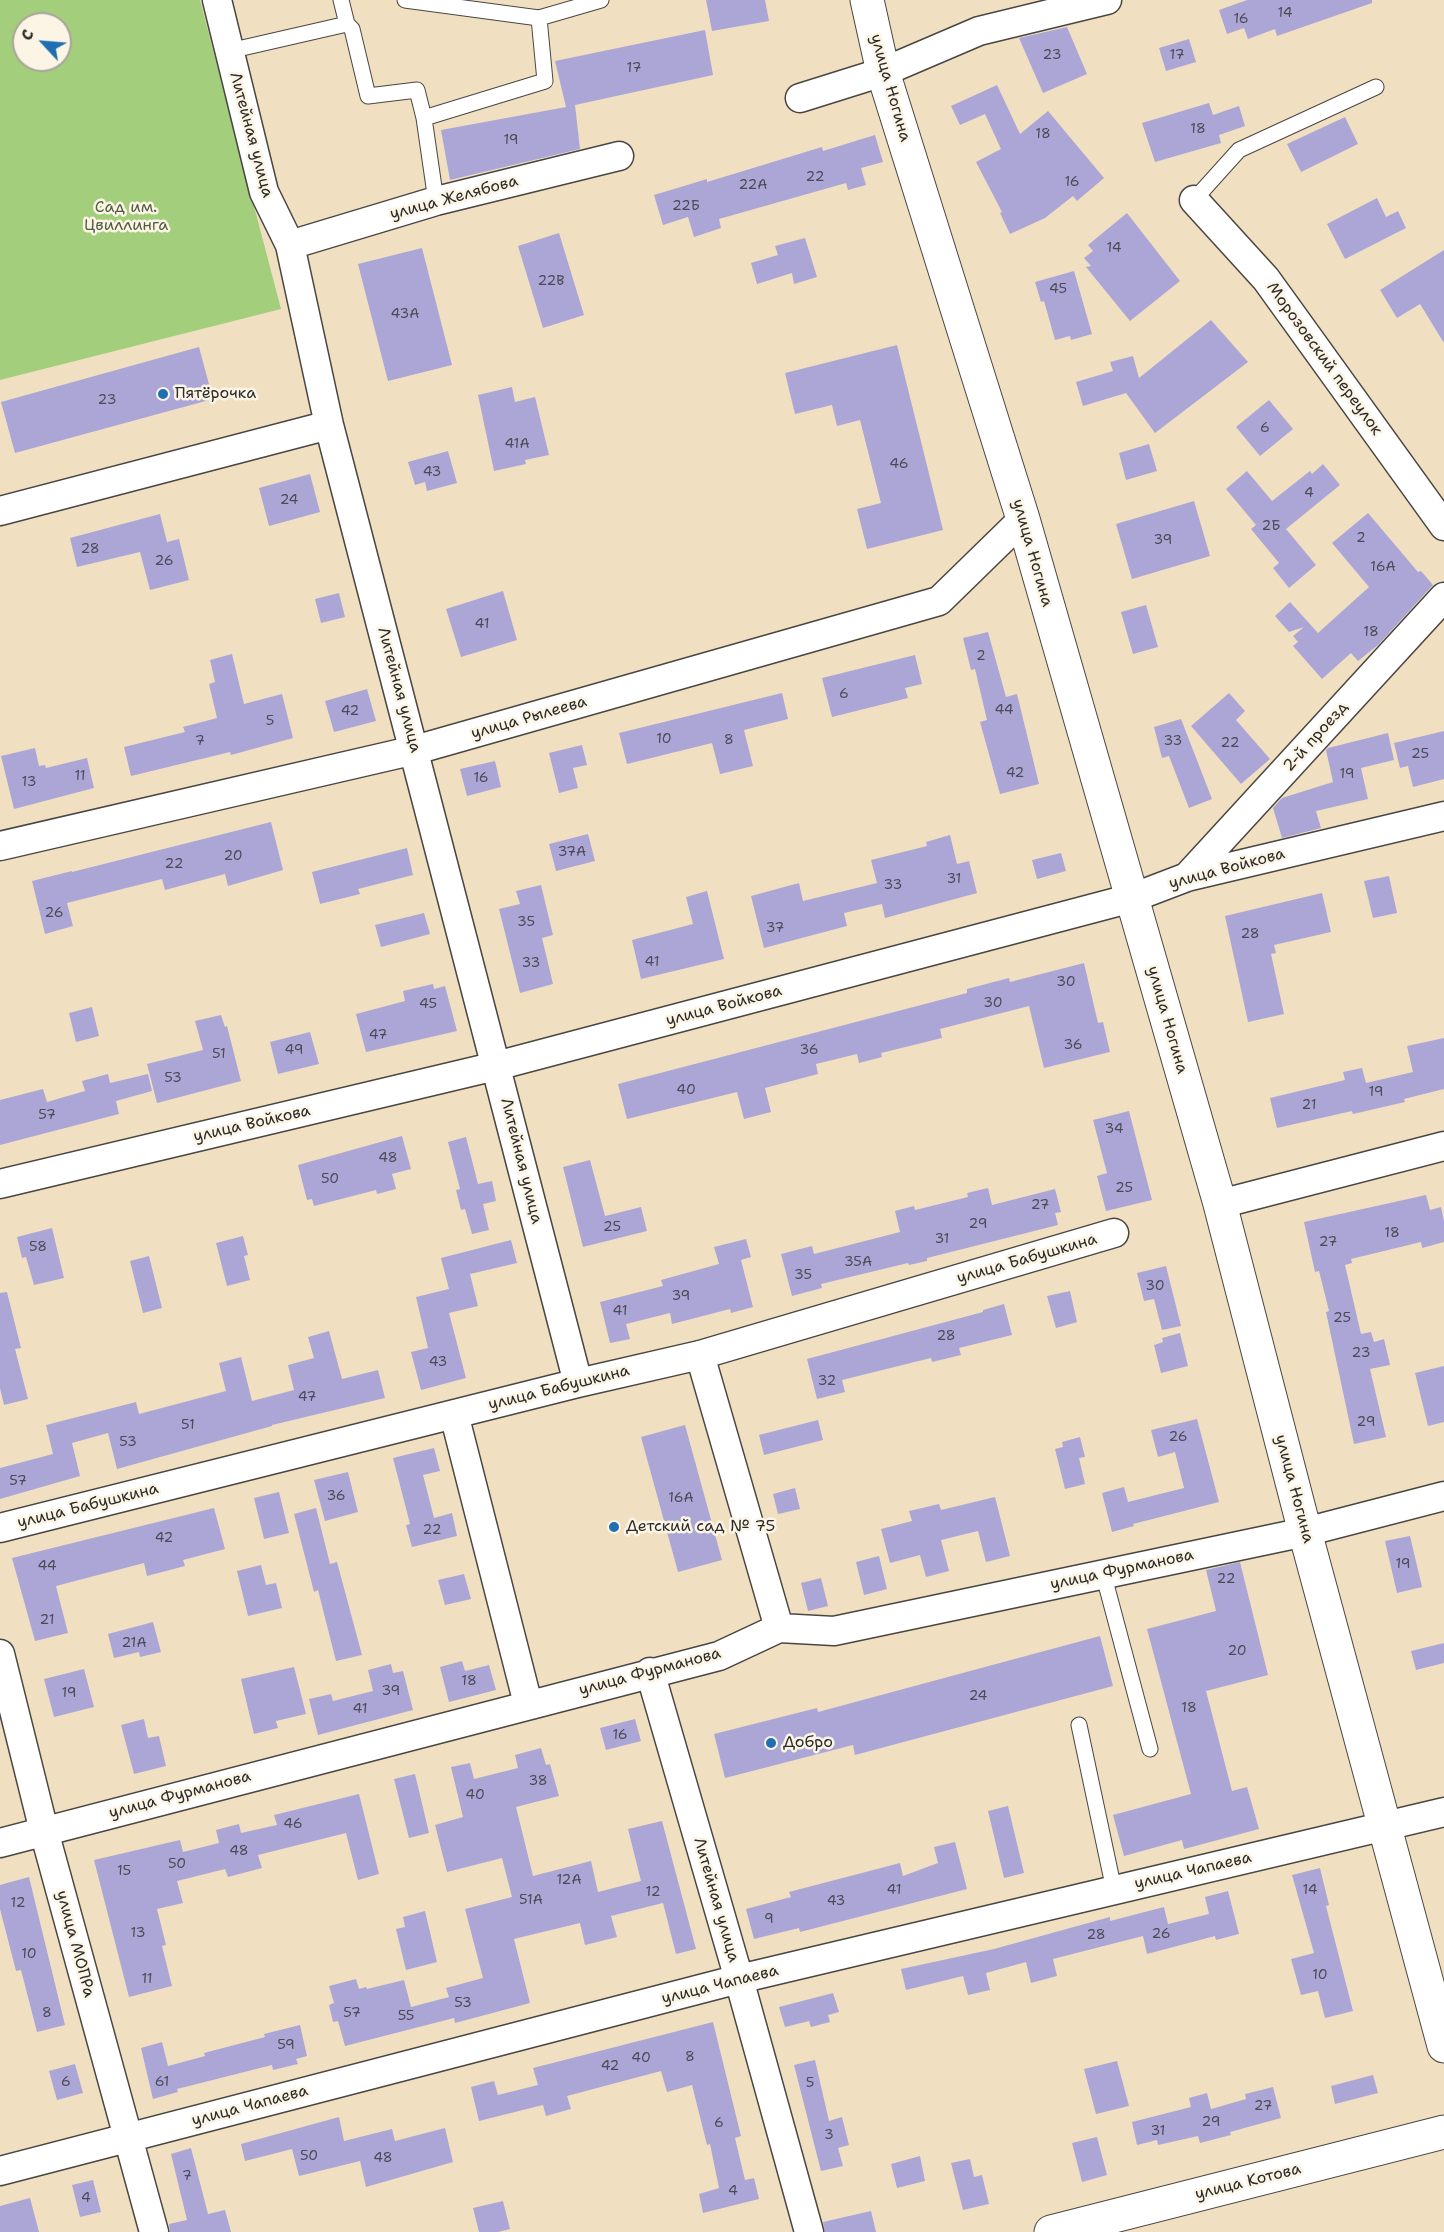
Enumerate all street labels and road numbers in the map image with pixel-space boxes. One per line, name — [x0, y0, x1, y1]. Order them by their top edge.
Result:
street label: улица Ногина — [865, 32, 915, 144]
street label: Литейная улица — [225, 70, 277, 200]
street label: улица Желябова — [388, 172, 520, 224]
street label: Морозовский переулок — [1262, 279, 1386, 439]
street label: улица Ногина — [1007, 497, 1057, 609]
street label: Литейная улица — [373, 625, 425, 755]
street label: улица Рылеева — [469, 692, 589, 744]
street label: 2-й проезд — [1280, 698, 1352, 776]
street label: улица Войкова — [1167, 844, 1287, 894]
street label: улица Ногина — [1142, 964, 1192, 1076]
street label: улица Войкова — [664, 981, 784, 1031]
street label: Литейная улица — [496, 1096, 546, 1226]
street label: улица Войкова — [192, 1101, 312, 1147]
street label: улица Бабушкина — [955, 1230, 1099, 1288]
street label: улица Бабушкина — [486, 1361, 632, 1415]
street label: улица Ногина — [1270, 1433, 1318, 1545]
street label: улица Бабушкина — [15, 1479, 161, 1533]
street label: улица Фурманова — [1049, 1545, 1195, 1595]
street label: улица Фурманова — [577, 1644, 723, 1700]
street label: улица Фурманова — [107, 1767, 253, 1823]
street label: Литейная улица — [689, 1835, 743, 1965]
street label: улица Чапаева — [1133, 1848, 1253, 1894]
street label: улица МОПРа — [52, 1888, 98, 2000]
street label: улица Чапаева — [660, 1961, 780, 2009]
street label: улица Чапаева — [190, 2081, 310, 2131]
street label: улица Котова — [1193, 2160, 1303, 2204]

